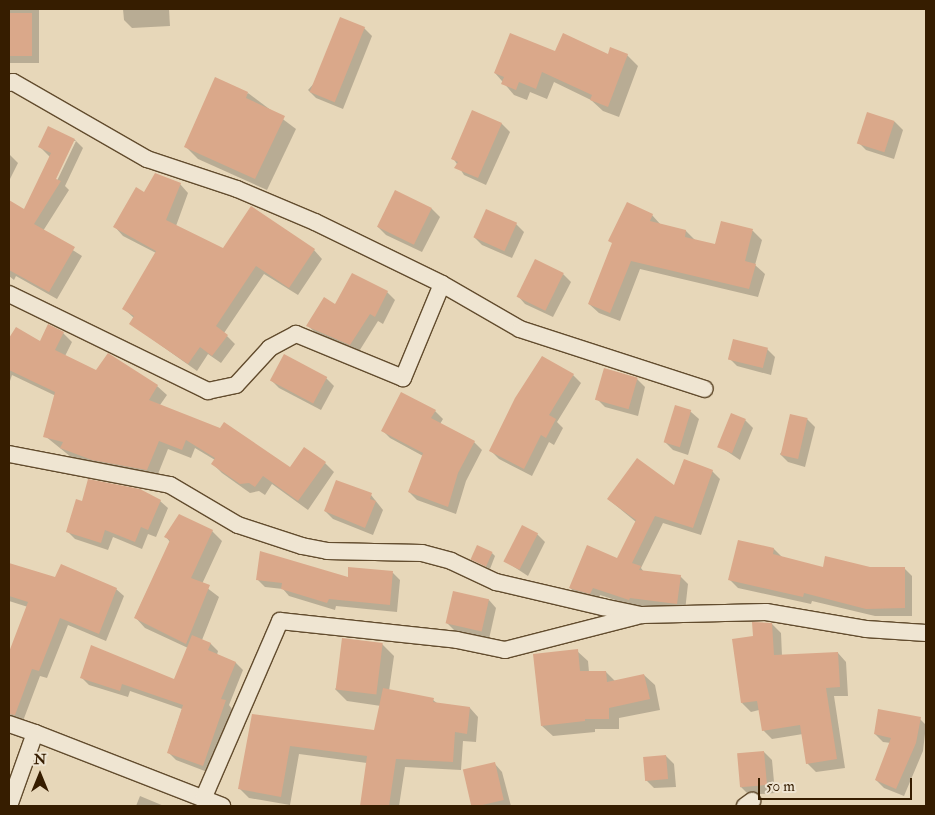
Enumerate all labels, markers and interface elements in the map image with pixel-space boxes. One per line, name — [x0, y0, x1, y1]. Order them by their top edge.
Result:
north arrow — [15, 750, 65, 800]
text: N — [34, 751, 46, 768]
scale bar — [760, 768, 914, 800]
text: 50 m — [766, 777, 795, 796]

